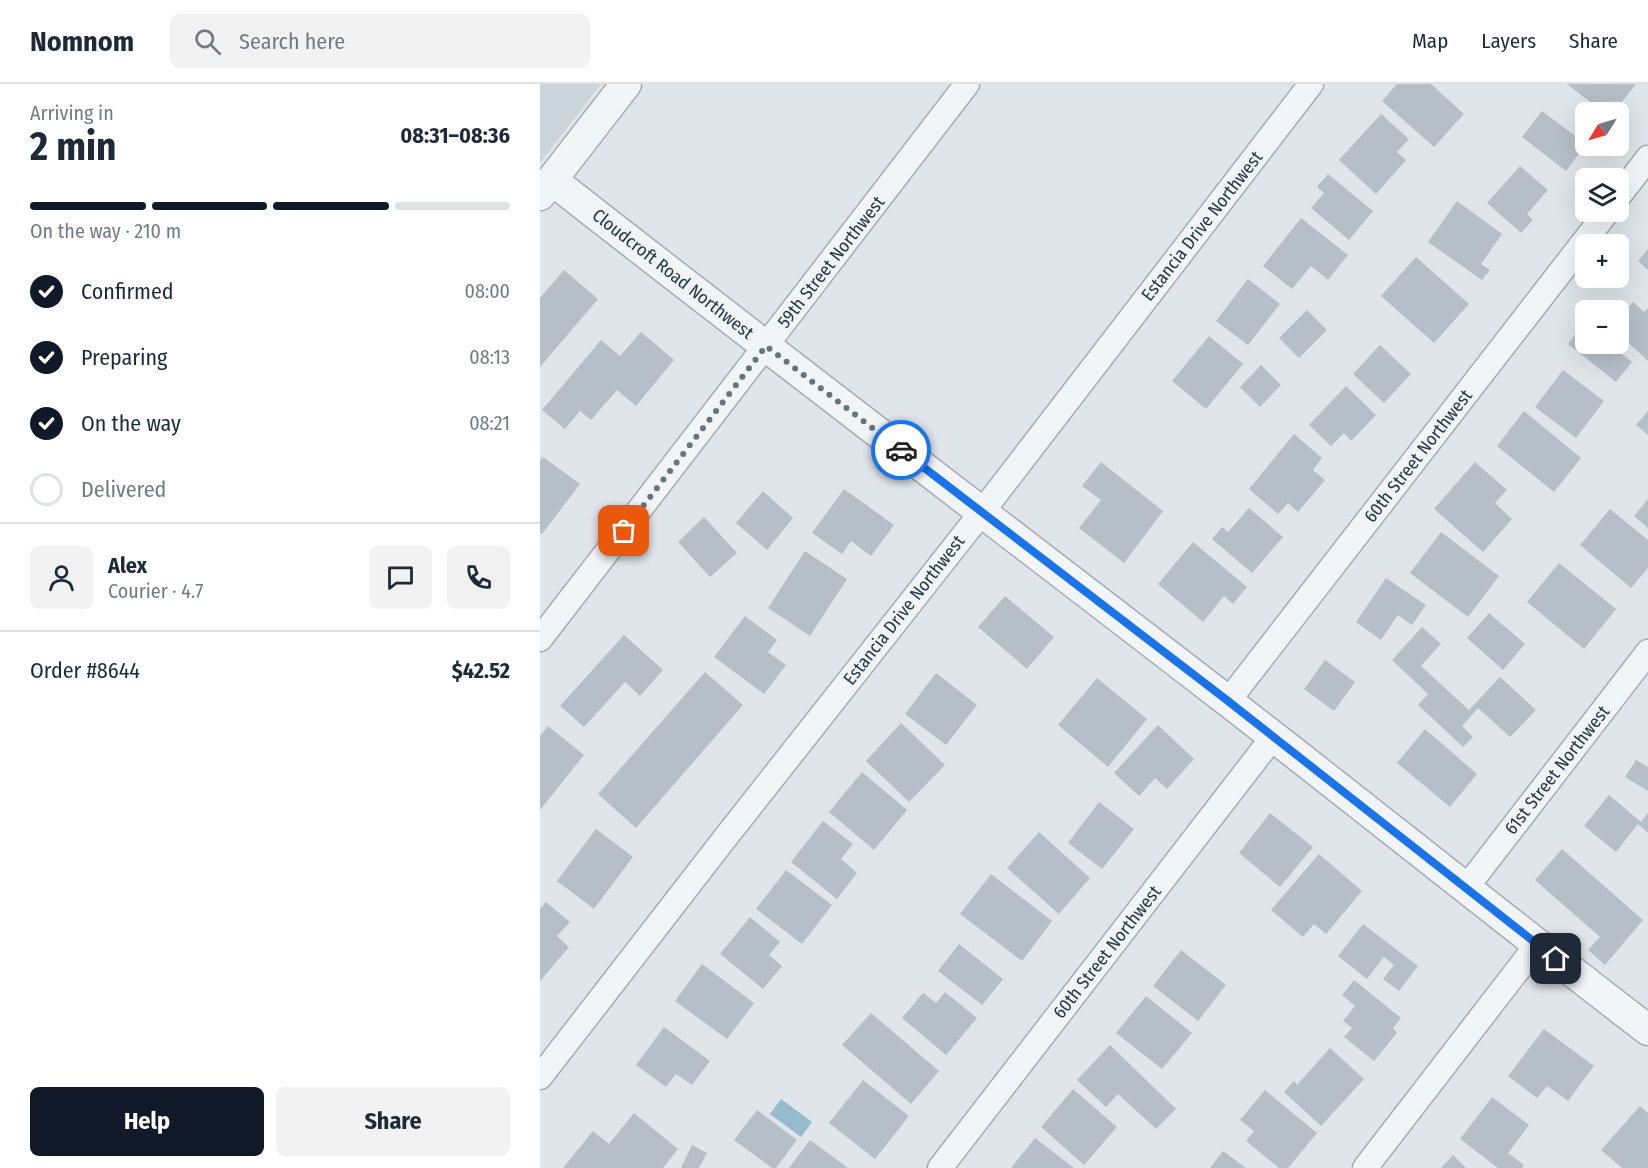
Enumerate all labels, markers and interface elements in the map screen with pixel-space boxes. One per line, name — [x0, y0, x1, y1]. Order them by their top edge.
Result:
search box — [170, 14, 590, 68]
text: Nomnom — [30, 25, 134, 58]
icon: search — [191, 25, 224, 58]
text: Search here — [239, 28, 345, 55]
text: Map — [1412, 28, 1448, 54]
text: Layers — [1481, 28, 1536, 54]
text: Share — [1569, 28, 1618, 54]
text: Arriving in — [30, 101, 114, 125]
north arrow — [1575, 102, 1629, 156]
map controls — [1575, 102, 1629, 354]
text: 08:31–08:36 — [400, 122, 510, 149]
text: 2 min — [30, 124, 116, 170]
street label: Estancia Drive Northwest — [1137, 147, 1267, 305]
button: layers — [1575, 168, 1629, 222]
street label: 59th Street Northwest — [773, 192, 889, 332]
street label: Cloudcroft Road Northwest — [588, 204, 758, 344]
text: On the way · 210 m — [30, 219, 181, 243]
button: + — [1575, 234, 1629, 288]
icon: check — [30, 275, 63, 308]
text: Confirmed — [81, 278, 174, 305]
text: 08:00 — [465, 279, 510, 303]
button: − — [1575, 300, 1629, 354]
icon: check — [30, 341, 63, 374]
text: Preparing — [81, 344, 167, 371]
text: 08:13 — [469, 345, 510, 369]
street label: 60th Street Northwest — [1359, 385, 1477, 527]
icon: check — [30, 407, 63, 440]
text: On the way — [81, 410, 181, 437]
text: 08:21 — [469, 411, 510, 435]
courier — [871, 420, 931, 480]
icon: car — [885, 434, 918, 467]
text: Delivered — [81, 476, 166, 503]
pin — [598, 505, 649, 556]
icon: bag — [607, 514, 640, 547]
street label: Estancia Drive Northwest — [839, 531, 969, 689]
button: person — [30, 546, 93, 609]
button: chat — [369, 546, 432, 609]
button: phone — [447, 546, 510, 609]
text: Alex — [108, 552, 147, 579]
text: Courier · 4.7 — [108, 579, 203, 603]
text: Order #8644 — [30, 657, 140, 684]
text: $42.52 — [452, 657, 510, 684]
street label: 61st Street Northwest — [1500, 701, 1614, 839]
street label: 60th Street Northwest — [1048, 881, 1166, 1023]
pin — [1530, 933, 1581, 984]
icon: home — [1539, 942, 1572, 975]
button: Help — [30, 1087, 264, 1156]
button: Share — [276, 1087, 510, 1156]

